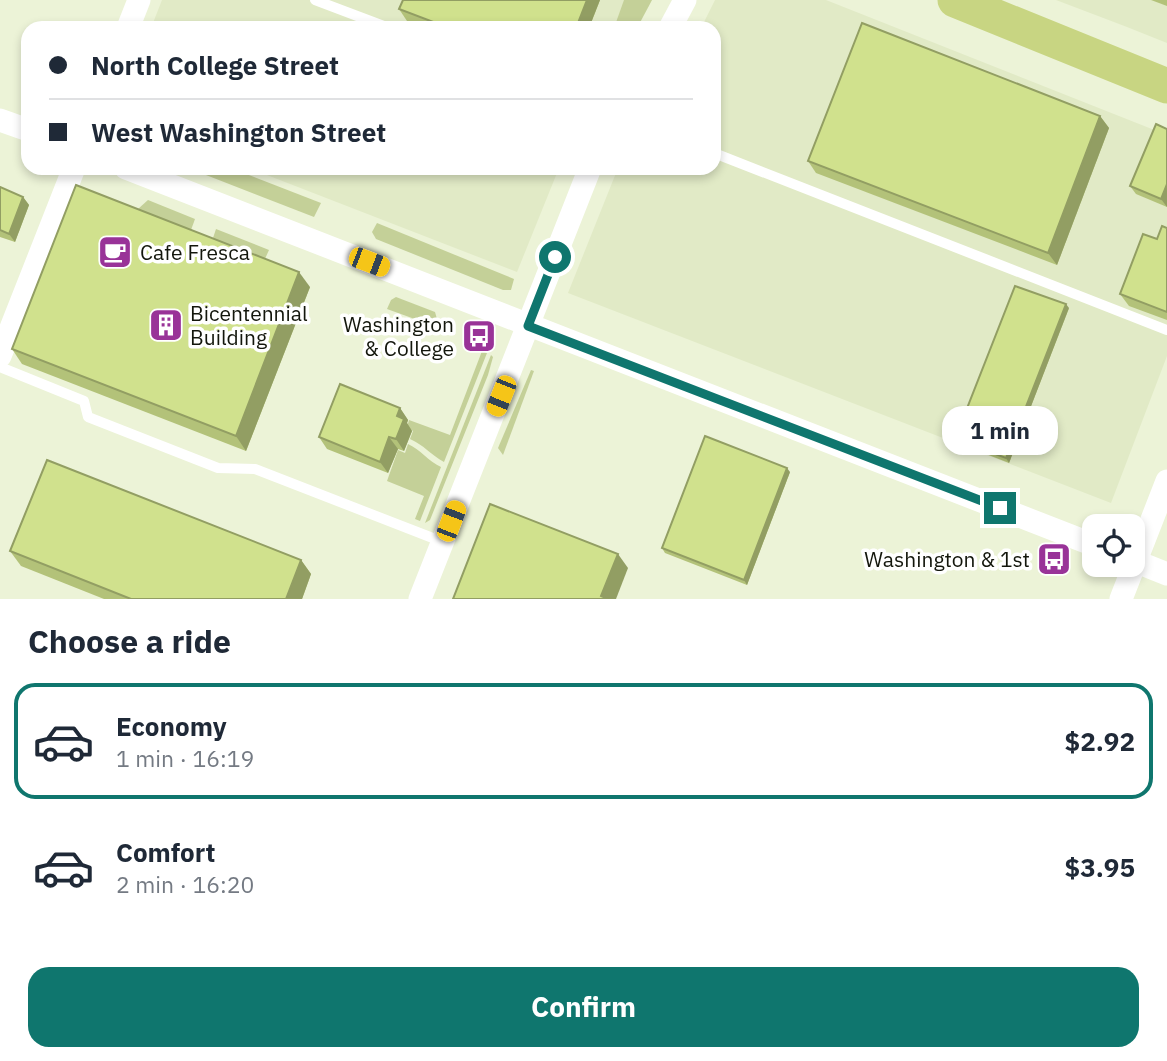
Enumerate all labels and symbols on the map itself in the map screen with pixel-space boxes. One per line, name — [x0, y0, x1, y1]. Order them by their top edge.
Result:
cafe icon: Cafe Fresca — [96, 233, 134, 271]
place label: Cafe Fresca — [140, 238, 250, 266]
route start — [539, 241, 571, 273]
car — [346, 245, 393, 279]
place label: Bicentennial Building — [190, 299, 308, 351]
building icon: Bicentennial Building — [147, 306, 185, 344]
place label: Washington & College — [343, 310, 454, 362]
bus stop icon: Washington & College — [460, 317, 498, 355]
car — [484, 373, 519, 419]
callout: 1 min — [942, 406, 1058, 456]
route end — [984, 492, 1016, 524]
car — [434, 498, 469, 544]
bus stop icon: Washington & 1st — [1035, 540, 1073, 578]
place label: Washington & 1st — [864, 545, 1030, 573]

